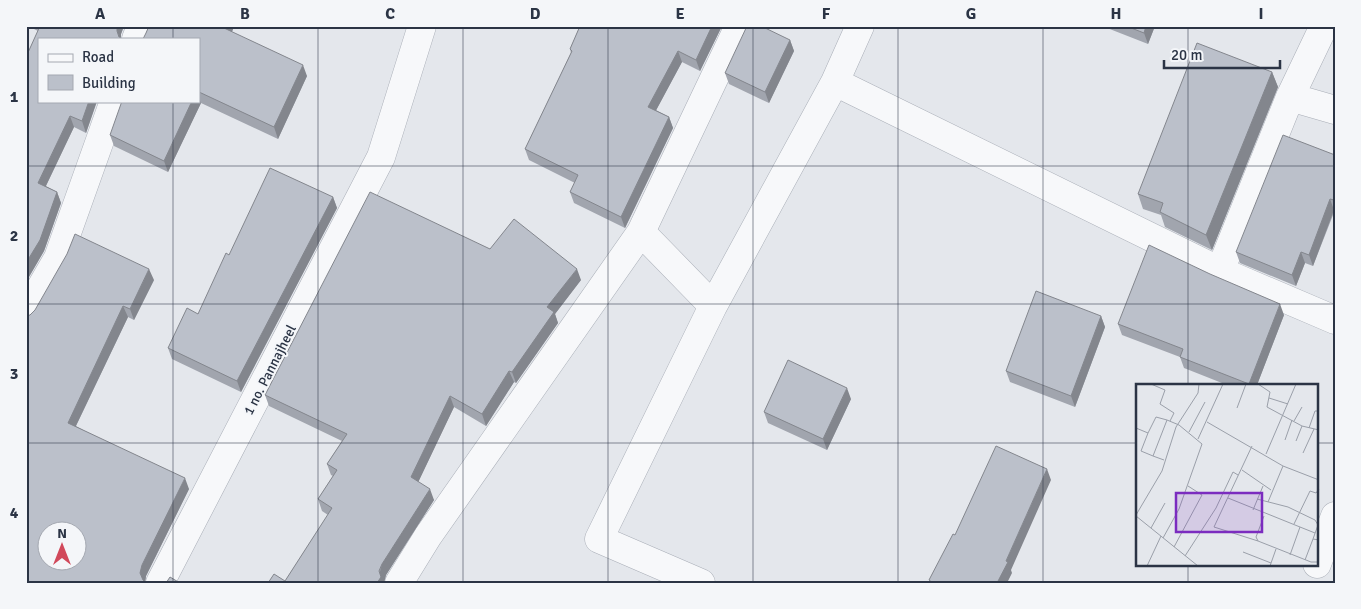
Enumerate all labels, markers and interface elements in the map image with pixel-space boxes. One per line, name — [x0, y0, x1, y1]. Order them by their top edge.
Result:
text: A — [95, 4, 106, 24]
text: B — [240, 4, 250, 24]
text: C — [385, 4, 395, 24]
text: D — [530, 4, 541, 24]
text: E — [675, 4, 685, 24]
text: F — [822, 4, 831, 24]
text: G — [966, 4, 976, 24]
text: H — [1111, 4, 1121, 24]
text: I — [1258, 4, 1264, 24]
legend — [38, 38, 200, 102]
scale bar — [1164, 38, 1280, 70]
text: 20 m — [1171, 46, 1202, 64]
text: Road — [82, 48, 114, 66]
text: Building — [82, 74, 136, 92]
text: 1 — [10, 87, 19, 107]
text: 2 — [10, 226, 18, 246]
street label: 1 no. Pannajheel — [240, 322, 300, 418]
text: 3 — [10, 364, 18, 384]
inset map — [1136, 384, 1318, 566]
text: 4 — [10, 503, 19, 523]
north arrow — [38, 522, 88, 572]
text: N — [57, 525, 67, 542]

